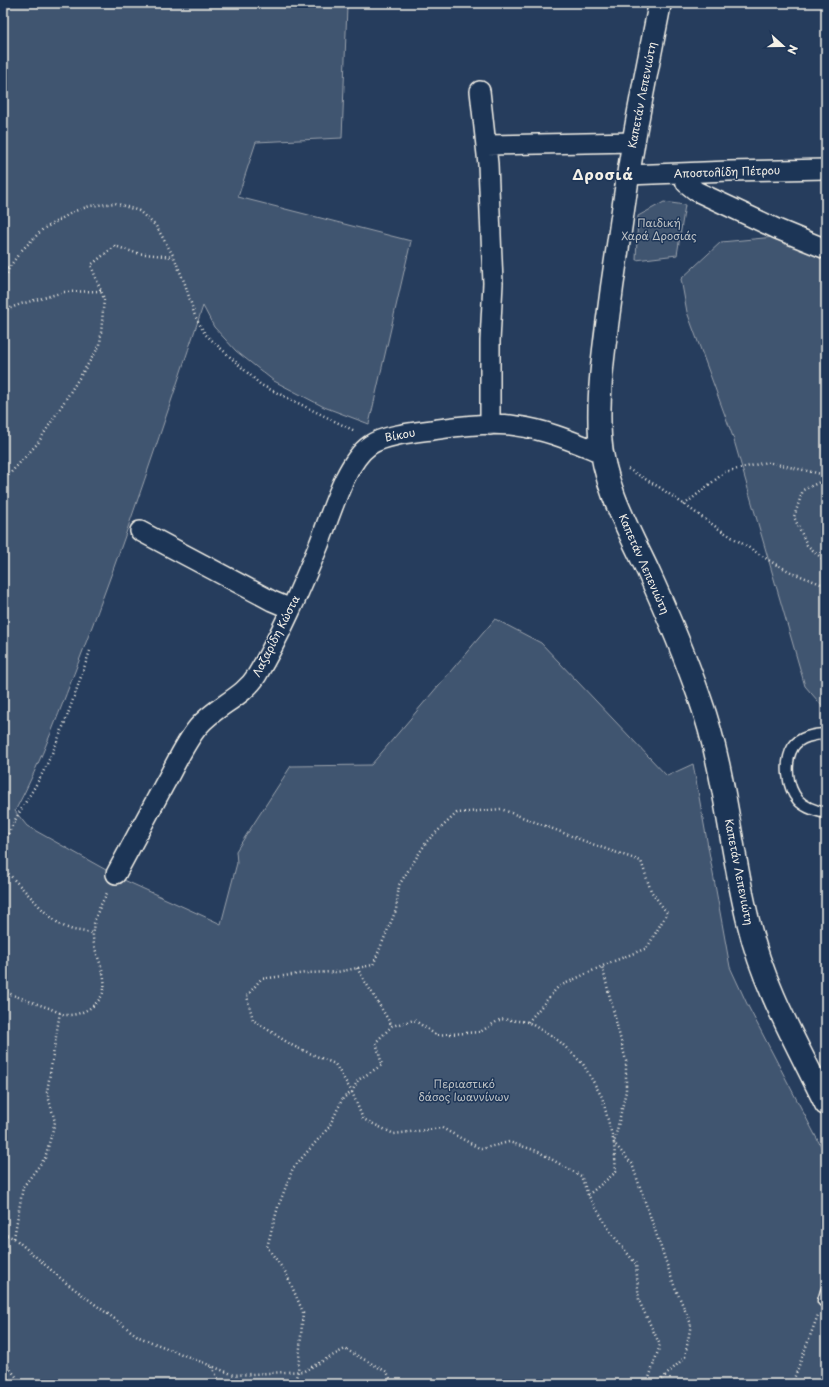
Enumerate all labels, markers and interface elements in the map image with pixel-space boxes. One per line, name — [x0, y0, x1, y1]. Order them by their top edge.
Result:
north arrow — [763, 26, 803, 66]
street label: Καπετάν Λεπενιώτη — [623, 40, 660, 150]
text: N — [783, 43, 802, 57]
street label: Αποστολίδη Πέτρου — [674, 161, 780, 182]
district label: Δροσιά — [572, 162, 634, 185]
park label: Παιδική Χαρά Δροσιάς — [621, 214, 697, 244]
street label: Βίκου — [383, 423, 417, 446]
street label: Καπετάν Λεπενιώτη — [615, 511, 674, 617]
street label: Λαζαρίδη Κώστα — [248, 592, 303, 680]
street label: Καπετάν Λεπενιώτη — [721, 817, 758, 927]
park label: Περιαστικό δάσος Ιωαννίνων — [419, 1075, 509, 1105]

